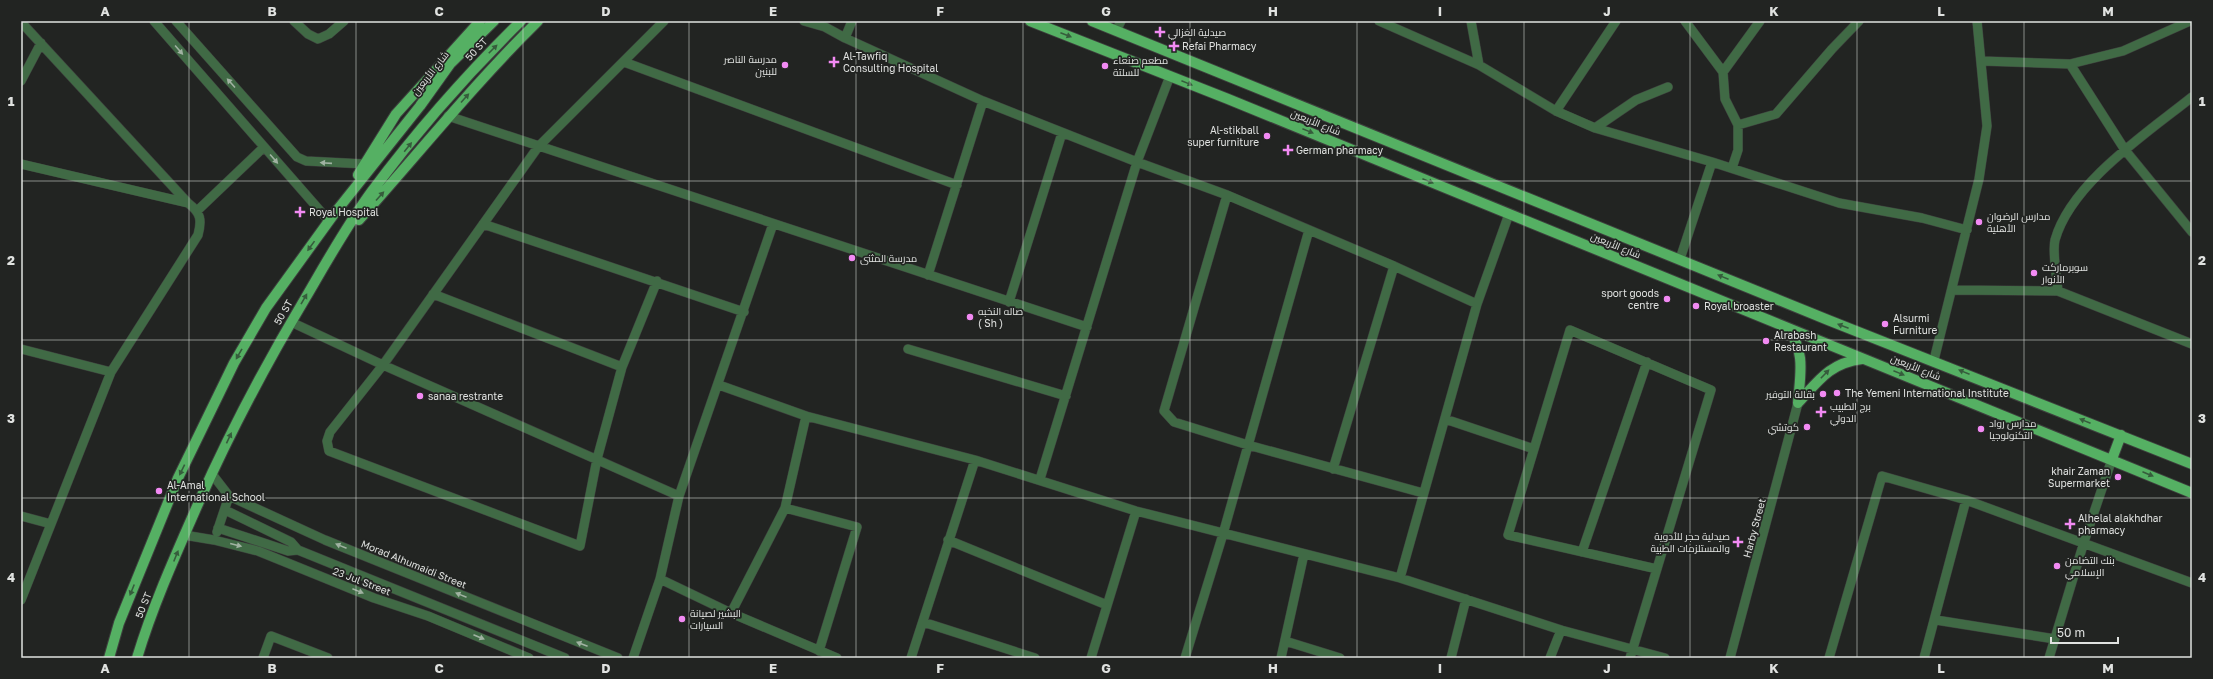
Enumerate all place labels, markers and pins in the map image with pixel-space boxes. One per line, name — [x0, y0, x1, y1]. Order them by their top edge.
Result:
place label: صيدلية الغزالي — [1168, 26, 1226, 40]
marker: صيدلية الغزالي — [1155, 27, 1165, 37]
place label: Refai Pharmacy — [1182, 40, 1257, 52]
marker: Refai Pharmacy — [1169, 41, 1179, 51]
place label: Al-Tawfiq Consulting Hospital — [843, 50, 938, 74]
place label: مدرسة الناصر للبنين — [723, 53, 777, 78]
place label: مطعم صنعاء للسلتة — [1113, 54, 1168, 78]
marker: Al-Tawfiq Consulting Hospital — [828, 56, 840, 68]
marker: مدرسة الناصر للبنين — [780, 60, 790, 70]
marker: مطعم صنعاء للسلتة — [1100, 61, 1110, 71]
place label: Al-stikball super furniture — [1187, 124, 1259, 148]
marker: Al-stikball super furniture — [1262, 131, 1272, 141]
place label: German pharmacy — [1296, 144, 1383, 156]
marker: German pharmacy — [1283, 145, 1293, 155]
marker: Royal Hospital — [294, 206, 306, 218]
place label: Royal Hospital — [309, 206, 379, 218]
place label: مدارس الرضوان الأهلية — [1987, 210, 2050, 234]
marker: مدارس الرضوان الأهلية — [1974, 217, 1984, 227]
place label: مدرسة المثنى — [860, 252, 917, 265]
marker: مدرسة المثنى — [847, 253, 857, 263]
place label: سوبرماركت الأنوار — [2041, 261, 2088, 285]
marker: سوبرماركت الأنوار — [2029, 268, 2039, 278]
place label: sport goods centre — [1601, 287, 1659, 311]
marker: sport goods centre — [1662, 294, 1672, 304]
place label: Royal broaster — [1704, 300, 1774, 312]
marker: Royal broaster — [1691, 301, 1701, 311]
place label: صاله النخبه ( Sh ) — [978, 305, 1023, 329]
marker: صاله النخبه ( Sh ) — [965, 312, 975, 322]
place label: Alsurmi Furniture — [1893, 312, 1938, 336]
marker: Alsurmi Furniture — [1880, 319, 1890, 329]
place label: Alrabash Restaurant — [1774, 329, 1827, 353]
marker: Alrabash Restaurant — [1761, 336, 1771, 346]
place label: The Yemeni International Institute — [1845, 387, 2009, 399]
place label: بقالة التوفير — [1765, 388, 1815, 400]
marker: The Yemeni International Institute — [1832, 388, 1842, 398]
marker: بقالة التوفير — [1818, 389, 1828, 399]
place label: sanaa restrante — [428, 390, 503, 402]
marker: sanaa restrante — [415, 391, 425, 401]
place label: برج الطبيب الدولي — [1830, 400, 1871, 426]
marker: برج الطبيب الدولي — [1815, 406, 1827, 418]
place label: مدارس رواد التكنولوجيا — [1989, 417, 2036, 441]
place label: كوتشي — [1768, 421, 1799, 435]
marker: كوتشي — [1802, 422, 1812, 432]
marker: مدارس رواد التكنولوجيا — [1976, 424, 1986, 434]
place label: khair Zaman Supermarket — [2048, 465, 2110, 489]
marker: khair Zaman Supermarket — [2113, 472, 2123, 482]
place label: Al-Amal International School — [167, 479, 265, 503]
marker: Al-Amal International School — [154, 486, 164, 496]
place label: Alhelal alakhdhar pharmacy — [2078, 512, 2162, 536]
marker: Alhelal alakhdhar pharmacy — [2065, 519, 2075, 529]
place label: صيدلية حجر للأدوية والمستلزمات الطبية — [1650, 530, 1730, 554]
marker: صيدلية حجر للأدوية والمستلزمات الطبية — [1733, 537, 1743, 547]
place label: بنك التضامن الإسلامي — [2065, 554, 2115, 580]
marker: بنك التضامن الإسلامي — [2052, 561, 2062, 571]
place label: البشير لصيانة السيارات — [690, 607, 741, 631]
marker: البشير لصيانة السيارات — [677, 614, 687, 624]

